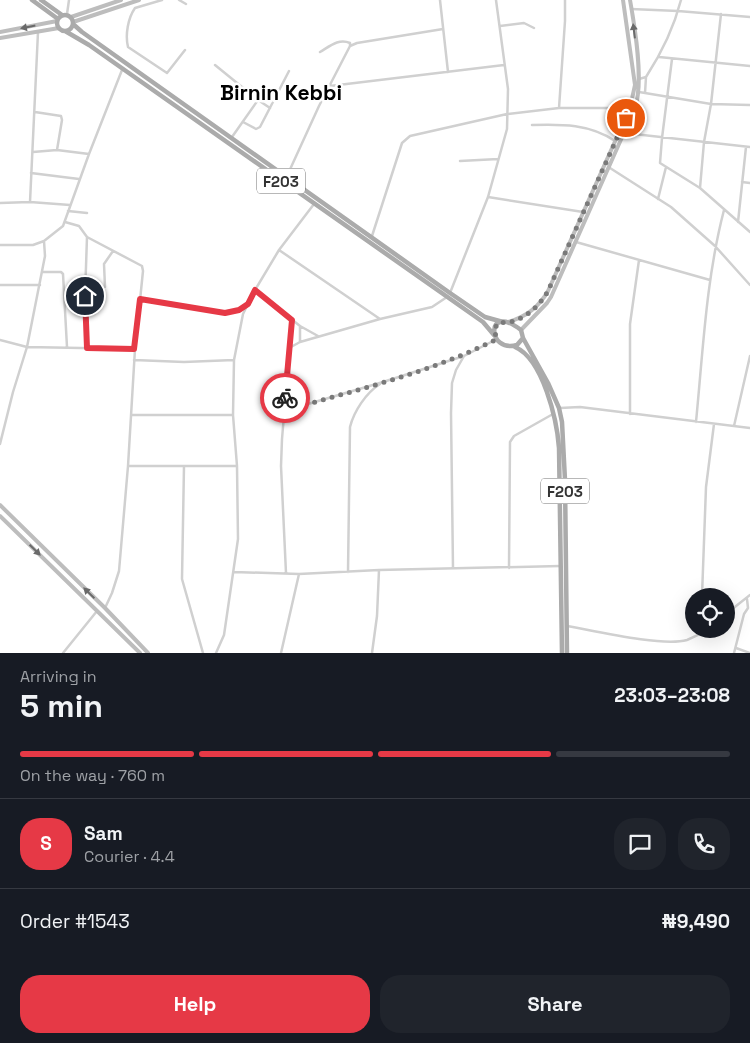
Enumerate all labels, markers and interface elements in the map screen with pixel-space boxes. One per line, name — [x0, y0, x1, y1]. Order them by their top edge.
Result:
one-way arrow — [20, 23, 36, 31]
one-way arrow — [630, 23, 638, 39]
district label: Birnin Kebbi — [220, 79, 342, 106]
pin — [605, 97, 647, 139]
icon: bag — [612, 104, 640, 132]
road number: F203 — [257, 168, 305, 194]
pin — [64, 275, 106, 317]
icon: home — [71, 282, 99, 310]
courier — [260, 373, 310, 423]
icon: bike — [271, 384, 299, 412]
road number: F203 — [541, 478, 589, 504]
one-way arrow — [28, 544, 40, 556]
one-way arrow — [84, 587, 96, 599]
map controls — [685, 588, 735, 638]
button: locate — [685, 588, 735, 638]
text: Arriving in — [20, 666, 97, 687]
text: 23:03–23:08 — [614, 683, 730, 708]
text: 5 min — [20, 686, 103, 726]
text: On the way · 760 m — [20, 765, 165, 786]
button: chat — [614, 818, 666, 870]
button: phone — [678, 818, 730, 870]
text: Sam — [84, 821, 123, 846]
text: S — [40, 831, 52, 856]
text: Courier · 4.4 — [84, 846, 175, 867]
text: Order #1543 — [20, 909, 130, 934]
text: ₦9,490 — [661, 909, 730, 934]
button: Help — [20, 975, 370, 1033]
button: Share — [380, 975, 730, 1033]

